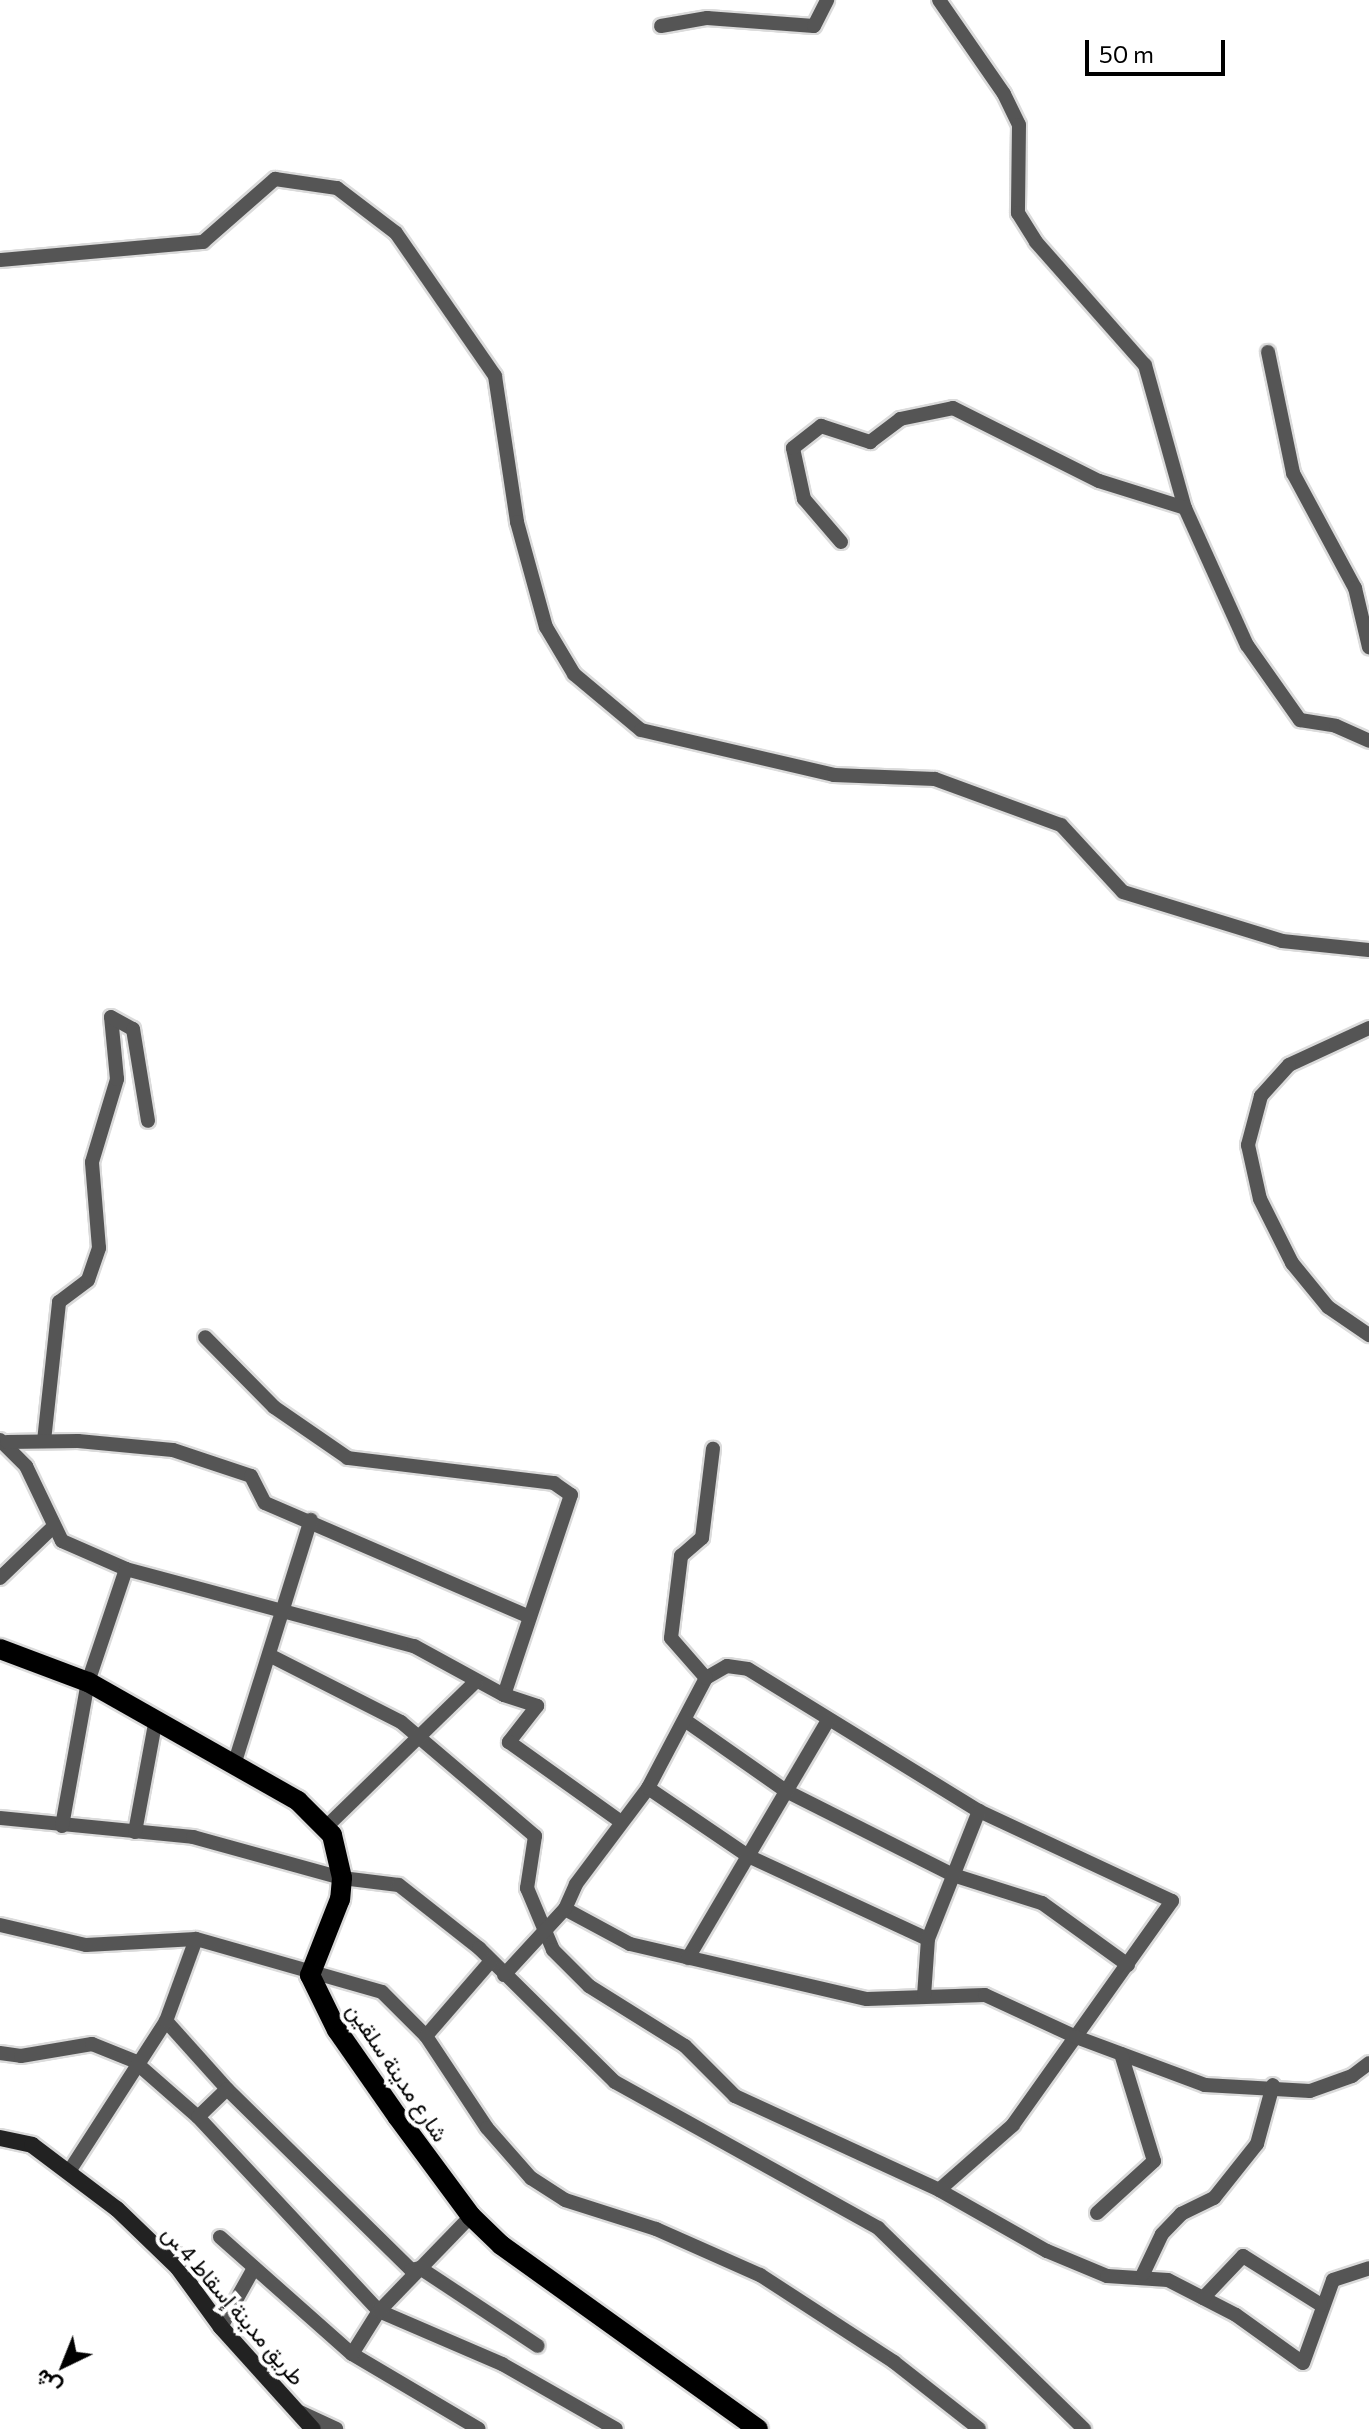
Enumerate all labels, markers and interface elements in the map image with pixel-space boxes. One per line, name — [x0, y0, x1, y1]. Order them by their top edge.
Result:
scale bar — [1089, 24, 1229, 74]
text: 50 m — [1099, 39, 1154, 68]
street label: شارع مدينة سلقين — [342, 1998, 454, 2146]
street label: طريق مدينة إسقاط 4س — [157, 2220, 311, 2390]
north arrow — [24, 2325, 104, 2405]
text: ش — [28, 2364, 66, 2402]

